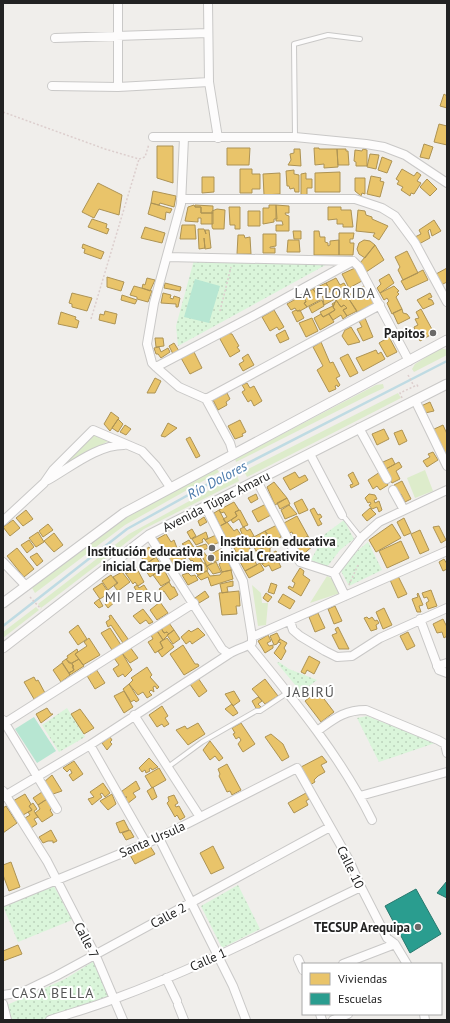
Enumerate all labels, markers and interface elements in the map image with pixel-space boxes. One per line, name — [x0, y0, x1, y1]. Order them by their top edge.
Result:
district label: LA FLORIDA — [294, 284, 376, 302]
place label: Papitos — [384, 325, 426, 342]
marker: Papitos — [428, 328, 438, 338]
water label: Río Dolores — [184, 457, 250, 503]
street label: Avenida Túpac Amaru — [160, 467, 273, 536]
place label: Institución educativa inicial Creativite — [220, 533, 336, 565]
place label: Institución educativa inicial Carpe Diem — [87, 543, 203, 575]
marker: Institución educativa inicial Creativite — [207, 543, 217, 553]
marker: Institución educativa inicial Carpe Diem — [206, 553, 216, 563]
district label: MI PERU — [105, 588, 163, 606]
district label: JABIRÚ — [286, 683, 335, 701]
street label: Santa Ursula — [117, 817, 188, 862]
street label: Calle 10 — [333, 843, 368, 891]
street label: Calle 2 — [147, 899, 189, 932]
street label: Calle 7 — [70, 919, 103, 961]
place label: TECSUP Arequipa — [314, 919, 410, 936]
marker: TECSUP Arequipa — [413, 922, 423, 932]
street label: Calle 1 — [187, 944, 229, 975]
legend — [302, 963, 442, 1015]
text: Viviendas — [337, 971, 387, 986]
district label: CASA BELLA — [11, 984, 95, 1002]
text: Escuelas — [338, 991, 382, 1006]

